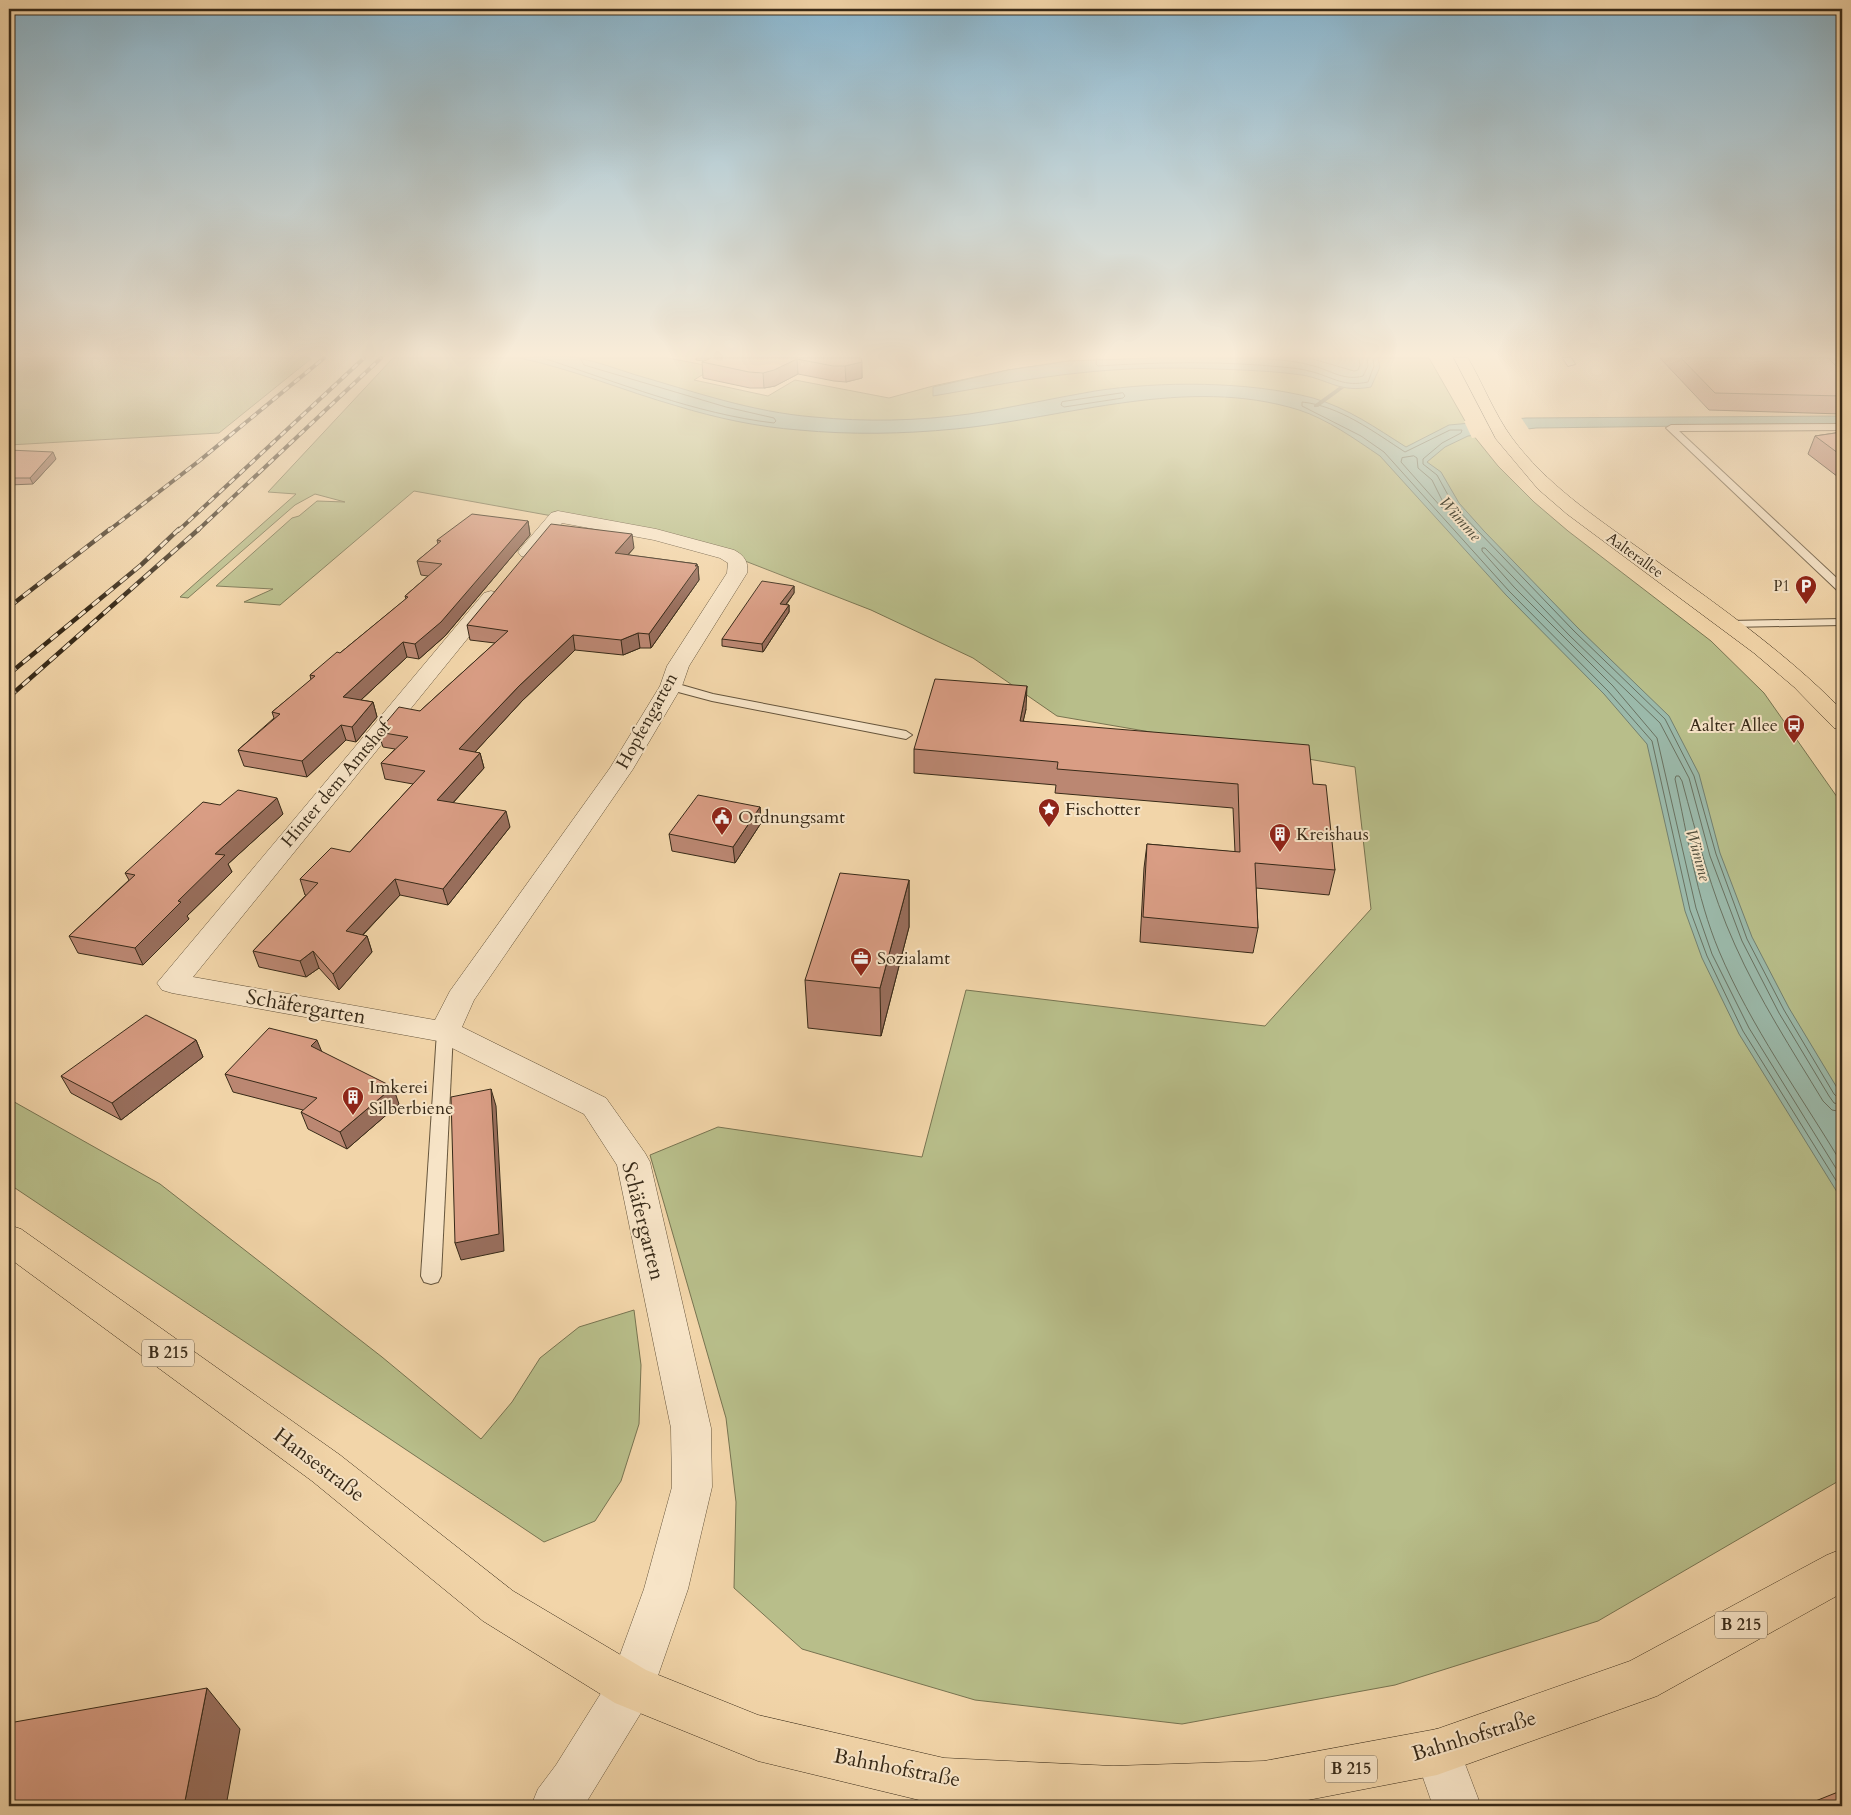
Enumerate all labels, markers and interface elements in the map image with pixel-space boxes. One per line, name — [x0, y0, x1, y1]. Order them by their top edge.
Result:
water label: Wümme — [1434, 492, 1487, 547]
street label: Aalterallee — [1603, 528, 1668, 583]
parking icon: P1 — [1794, 574, 1818, 605]
place label: P1 — [1773, 576, 1790, 596]
street label: Hopfengarten — [610, 668, 684, 774]
street label: Hinter dem Amtshof — [276, 713, 399, 853]
place label: Aalter Allee — [1689, 713, 1778, 738]
bus stop icon: Aalter Allee — [1782, 713, 1806, 744]
place icon: Fischotter — [1037, 797, 1061, 828]
place label: Fischotter — [1065, 797, 1141, 822]
public building icon: Ordnungsamt — [710, 805, 734, 836]
place label: Ordnungsamt — [738, 805, 845, 830]
building icon: Kreishaus — [1268, 822, 1292, 853]
place label: Kreishaus — [1296, 822, 1369, 847]
water label: Wümme — [1680, 826, 1716, 885]
office icon: Sozialamt — [849, 946, 873, 977]
place label: Sozialamt — [877, 946, 950, 971]
street label: Schäfergarten — [244, 982, 368, 1032]
place label: Imkerei Silberbiene — [369, 1075, 453, 1121]
building icon: Imkerei Silberbiene — [341, 1085, 365, 1116]
street label: Schäfergarten — [614, 1159, 672, 1283]
road number: B 215 — [142, 1340, 194, 1366]
street label: Hansestraße — [267, 1421, 371, 1509]
road number: B 215 — [1715, 1612, 1767, 1638]
street label: Bahnhofstraße — [1408, 1703, 1540, 1769]
street label: Bahnhofstraße — [831, 1742, 963, 1794]
road number: B 215 — [1325, 1756, 1377, 1782]

